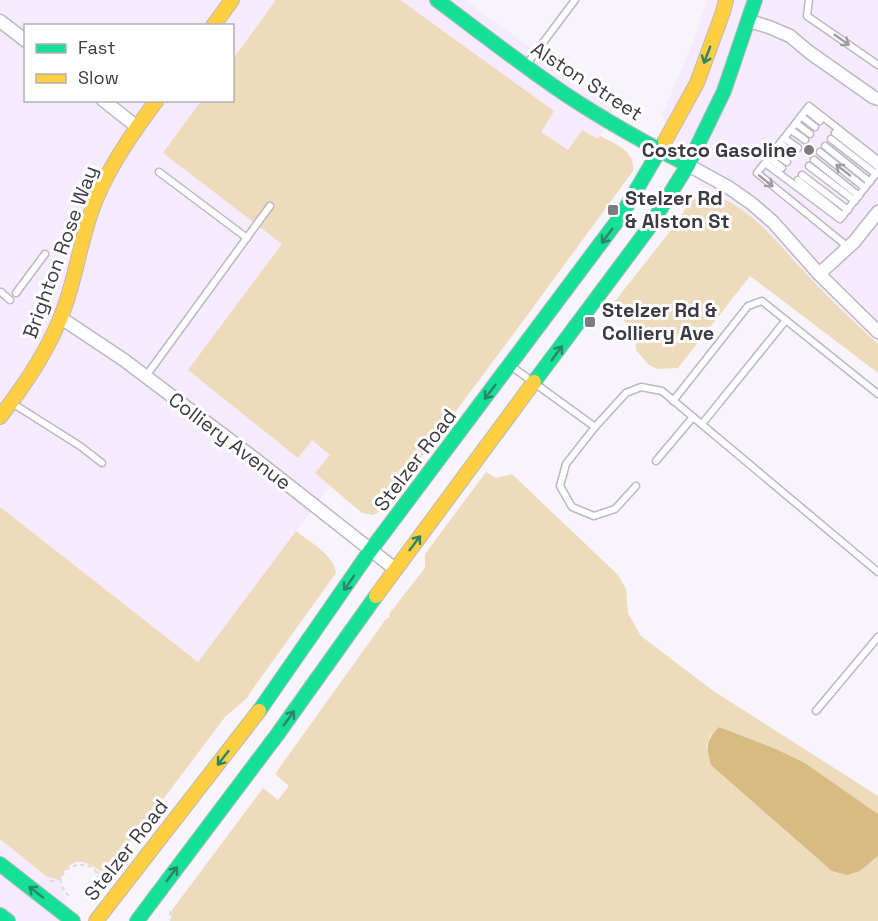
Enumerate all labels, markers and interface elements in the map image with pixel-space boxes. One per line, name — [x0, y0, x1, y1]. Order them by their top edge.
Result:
legend — [24, 24, 234, 102]
one-way arrow — [834, 34, 850, 46]
street label: Alston Street — [526, 35, 648, 127]
text: Fast — [78, 36, 115, 59]
one-way arrow — [701, 45, 712, 64]
text: Slow — [78, 66, 119, 89]
place label: Costco Gasoline — [642, 137, 797, 163]
marker: Costco Gasoline — [802, 143, 816, 157]
street label: Brighton Rose Way — [17, 162, 103, 342]
one-way arrow — [835, 164, 851, 177]
one-way arrow — [758, 174, 774, 187]
place label: Stelzer Rd & Alston St — [625, 185, 730, 234]
marker: Stelzer Rd & Alston St — [606, 203, 620, 217]
one-way arrow — [600, 228, 613, 244]
place label: Stelzer Rd & Colliery Ave — [602, 297, 717, 346]
marker: Stelzer Rd & Colliery Ave — [583, 315, 597, 329]
one-way arrow — [550, 345, 563, 361]
one-way arrow — [484, 384, 496, 400]
street label: Colliery Avenue — [163, 386, 297, 496]
street label: Stelzer Road — [368, 404, 462, 516]
one-way arrow — [409, 535, 421, 551]
one-way arrow — [343, 574, 355, 590]
one-way arrow — [283, 710, 295, 726]
one-way arrow — [216, 750, 229, 766]
street label: Stelzer Road — [78, 794, 174, 906]
one-way arrow — [166, 867, 178, 883]
one-way arrow — [29, 886, 45, 899]

